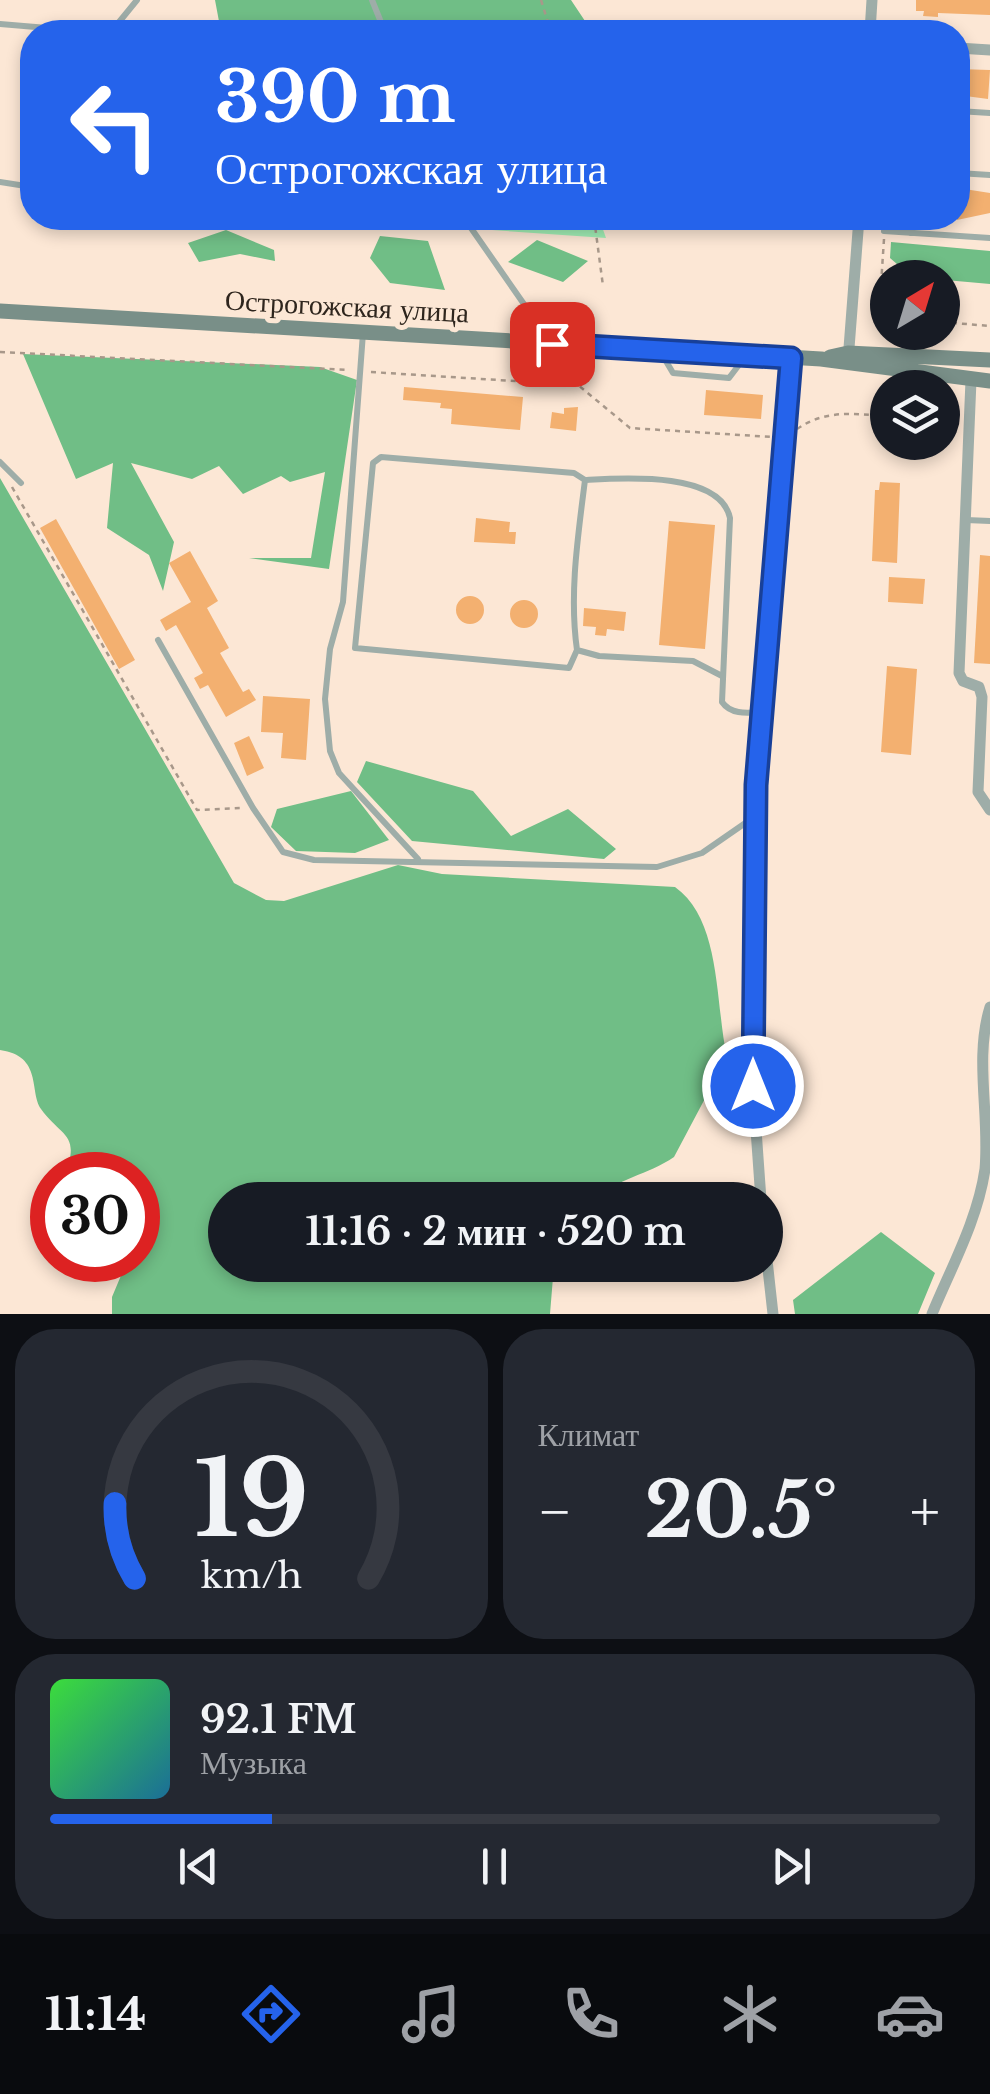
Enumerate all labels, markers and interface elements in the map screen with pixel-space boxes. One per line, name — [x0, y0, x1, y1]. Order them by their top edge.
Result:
text: 390 m — [215, 54, 456, 141]
icon: left — [50, 60, 180, 190]
text: Острогожская улица — [215, 140, 608, 196]
north arrow — [870, 260, 960, 350]
map controls — [870, 260, 960, 460]
street label: Острогожская улица — [224, 283, 470, 330]
pin — [510, 302, 595, 387]
icon: arrive — [525, 317, 580, 372]
button: layers — [870, 370, 960, 460]
position arrow — [701, 1034, 805, 1138]
speed limit sign: 30 — [30, 1152, 160, 1282]
text: 11:16 · 2 мин · 520 m — [305, 1208, 686, 1255]
text: Климат — [538, 1415, 639, 1455]
text: 19 — [194, 1435, 309, 1564]
text: 20.5° — [644, 1464, 838, 1557]
text: − — [538, 1478, 572, 1546]
text: + — [910, 1478, 940, 1546]
text: km/h — [201, 1553, 302, 1598]
text: 92.1 FM — [200, 1696, 357, 1743]
text: Музыка — [200, 1743, 307, 1783]
icon: previous — [171, 1839, 226, 1894]
icon: pause — [467, 1839, 522, 1894]
icon: next — [764, 1839, 819, 1894]
icon: directions — [236, 1979, 306, 2049]
icon: music — [396, 1979, 466, 2049]
icon: phone — [556, 1979, 626, 2049]
icon: climate — [715, 1979, 785, 2049]
icon: car — [875, 1979, 945, 2049]
text: 11:14 — [45, 1986, 146, 2042]

